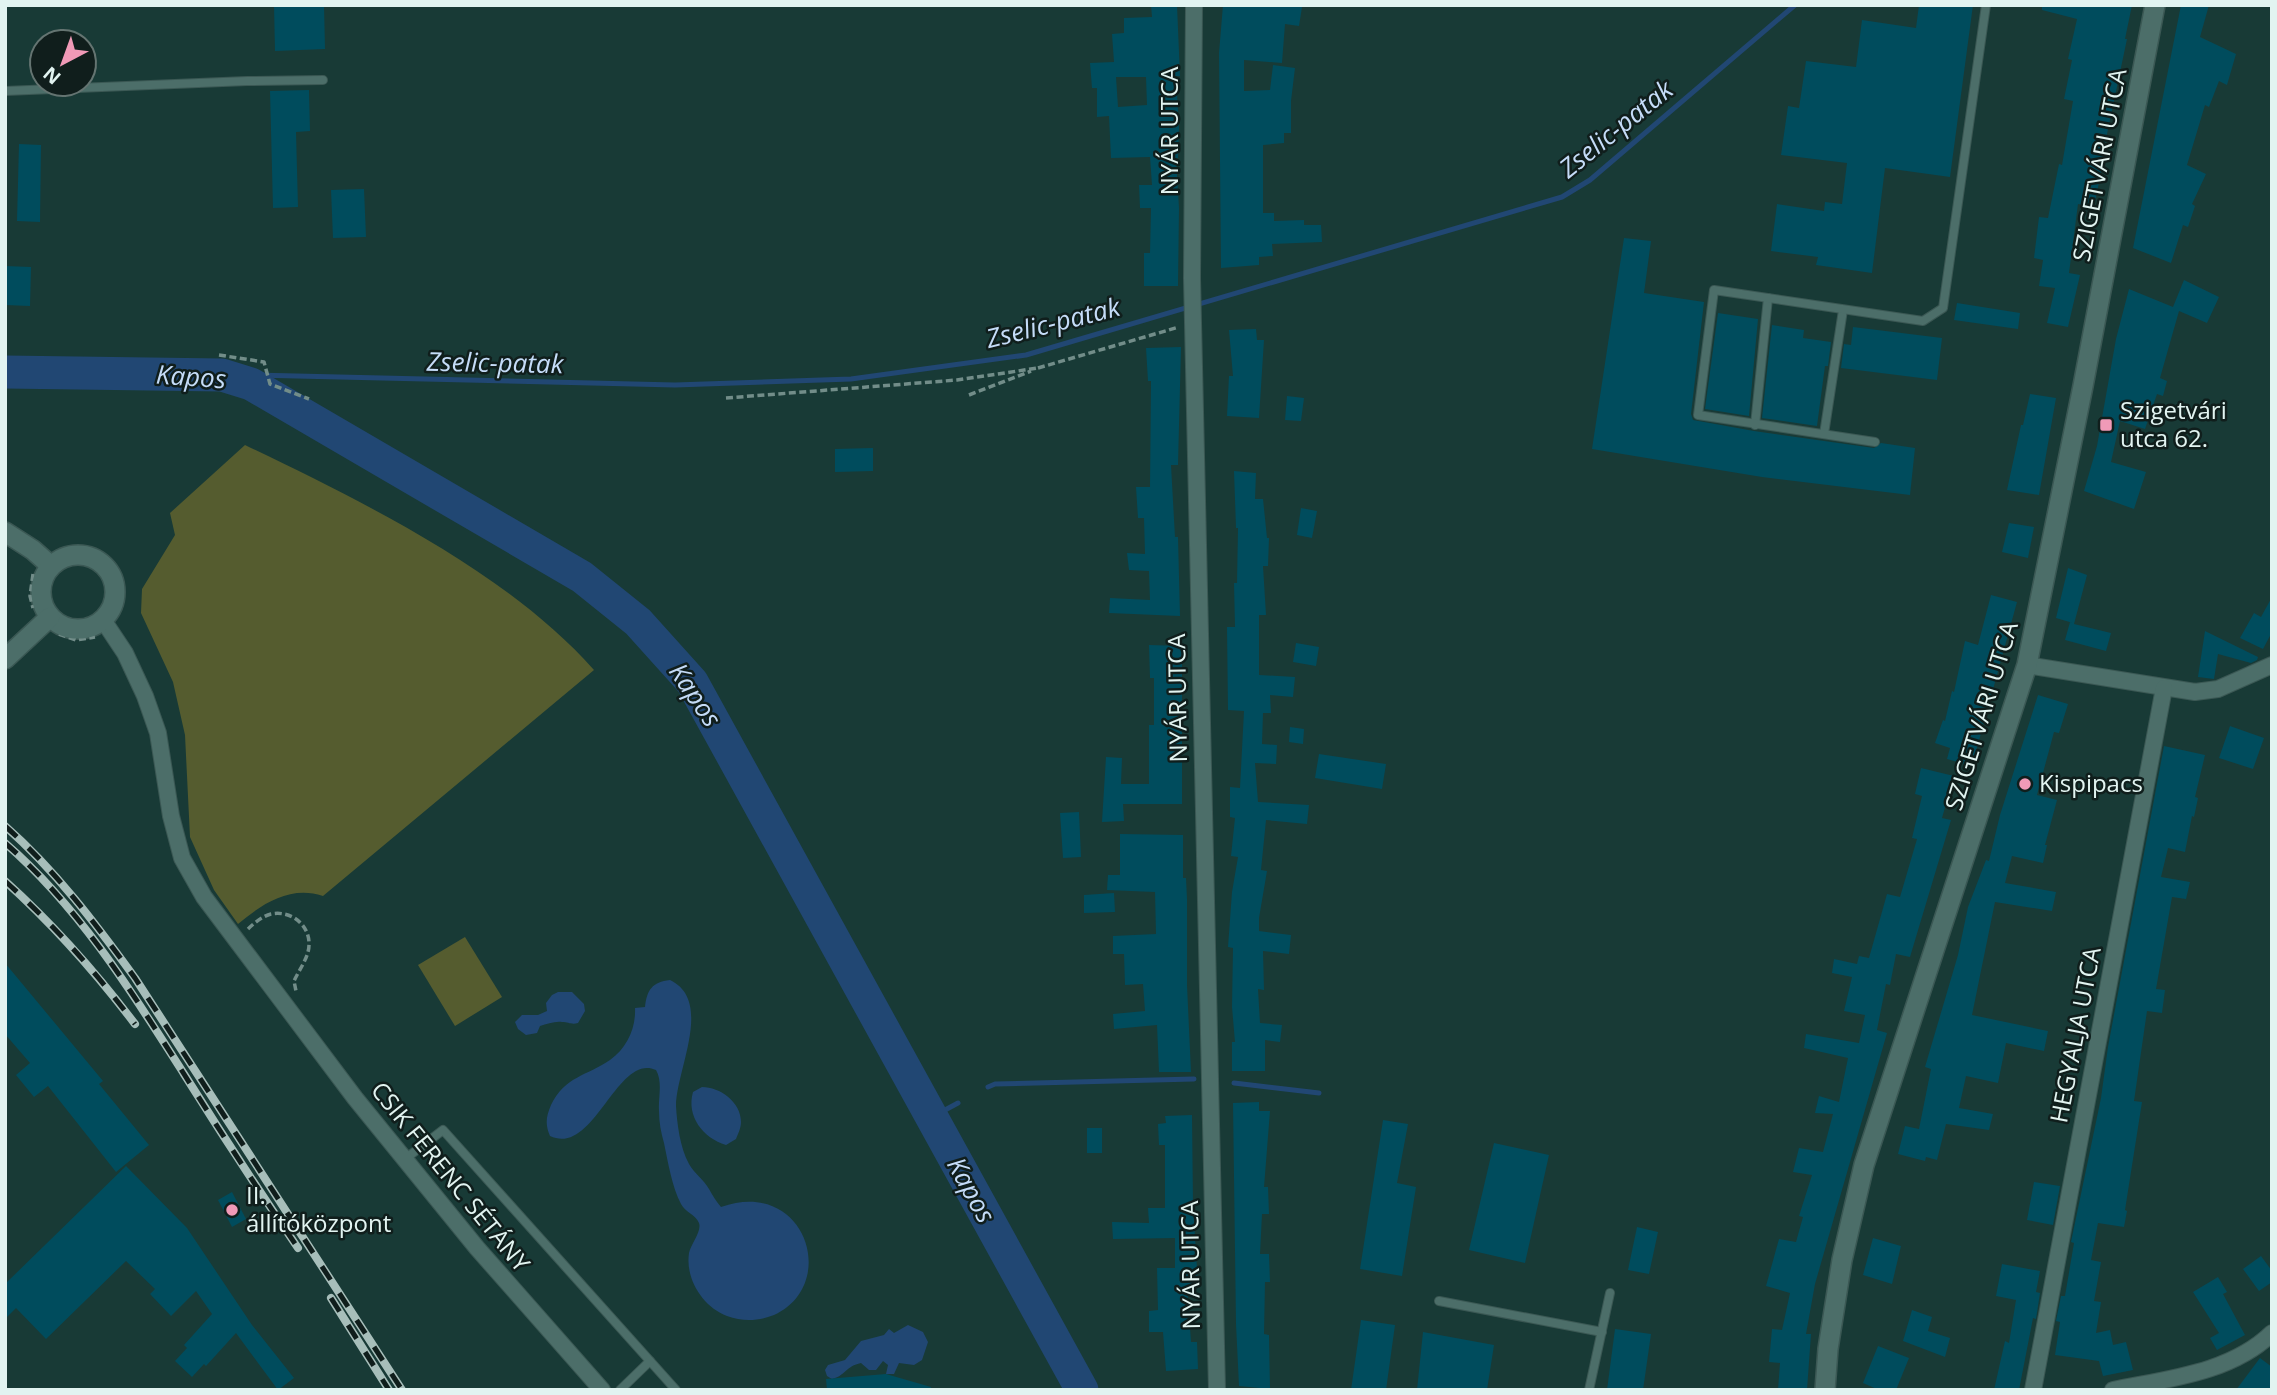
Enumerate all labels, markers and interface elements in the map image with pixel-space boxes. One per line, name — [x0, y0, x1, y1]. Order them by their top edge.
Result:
north arrow — [28, 28, 98, 98]
text: N — [37, 61, 66, 91]
street label: SZIGETVÁRI UTCA — [2064, 65, 2134, 264]
street label: NYÁR UTCA — [1152, 66, 1185, 195]
water label: Zselic-patak — [1550, 70, 1681, 186]
water label: Zselic-patak — [981, 288, 1125, 356]
water label: Zselic-patak — [425, 343, 565, 381]
water label: Kapos — [155, 356, 227, 396]
place label: Szigetvári utca 62. — [2120, 393, 2227, 454]
marker: Szigetvári utca 62. — [2098, 417, 2114, 433]
street label: SZIGETVÁRI UTCA — [1936, 616, 2025, 814]
street label: NYÁR UTCA — [1159, 633, 1194, 763]
water label: Kapos — [661, 655, 730, 734]
place label: Kispipacs — [2039, 766, 2143, 799]
marker: Kispipacs — [2017, 776, 2033, 792]
street label: HEGYALJA UTCA — [2041, 943, 2108, 1125]
street label: CSIK FERENC SÉTÁNY — [364, 1074, 538, 1278]
water label: Kapos — [939, 1150, 1005, 1229]
place label: II. állítóközpont — [246, 1178, 391, 1239]
street label: NYÁR UTCA — [1172, 1200, 1207, 1330]
marker: II. állítóközpont — [224, 1202, 240, 1218]

